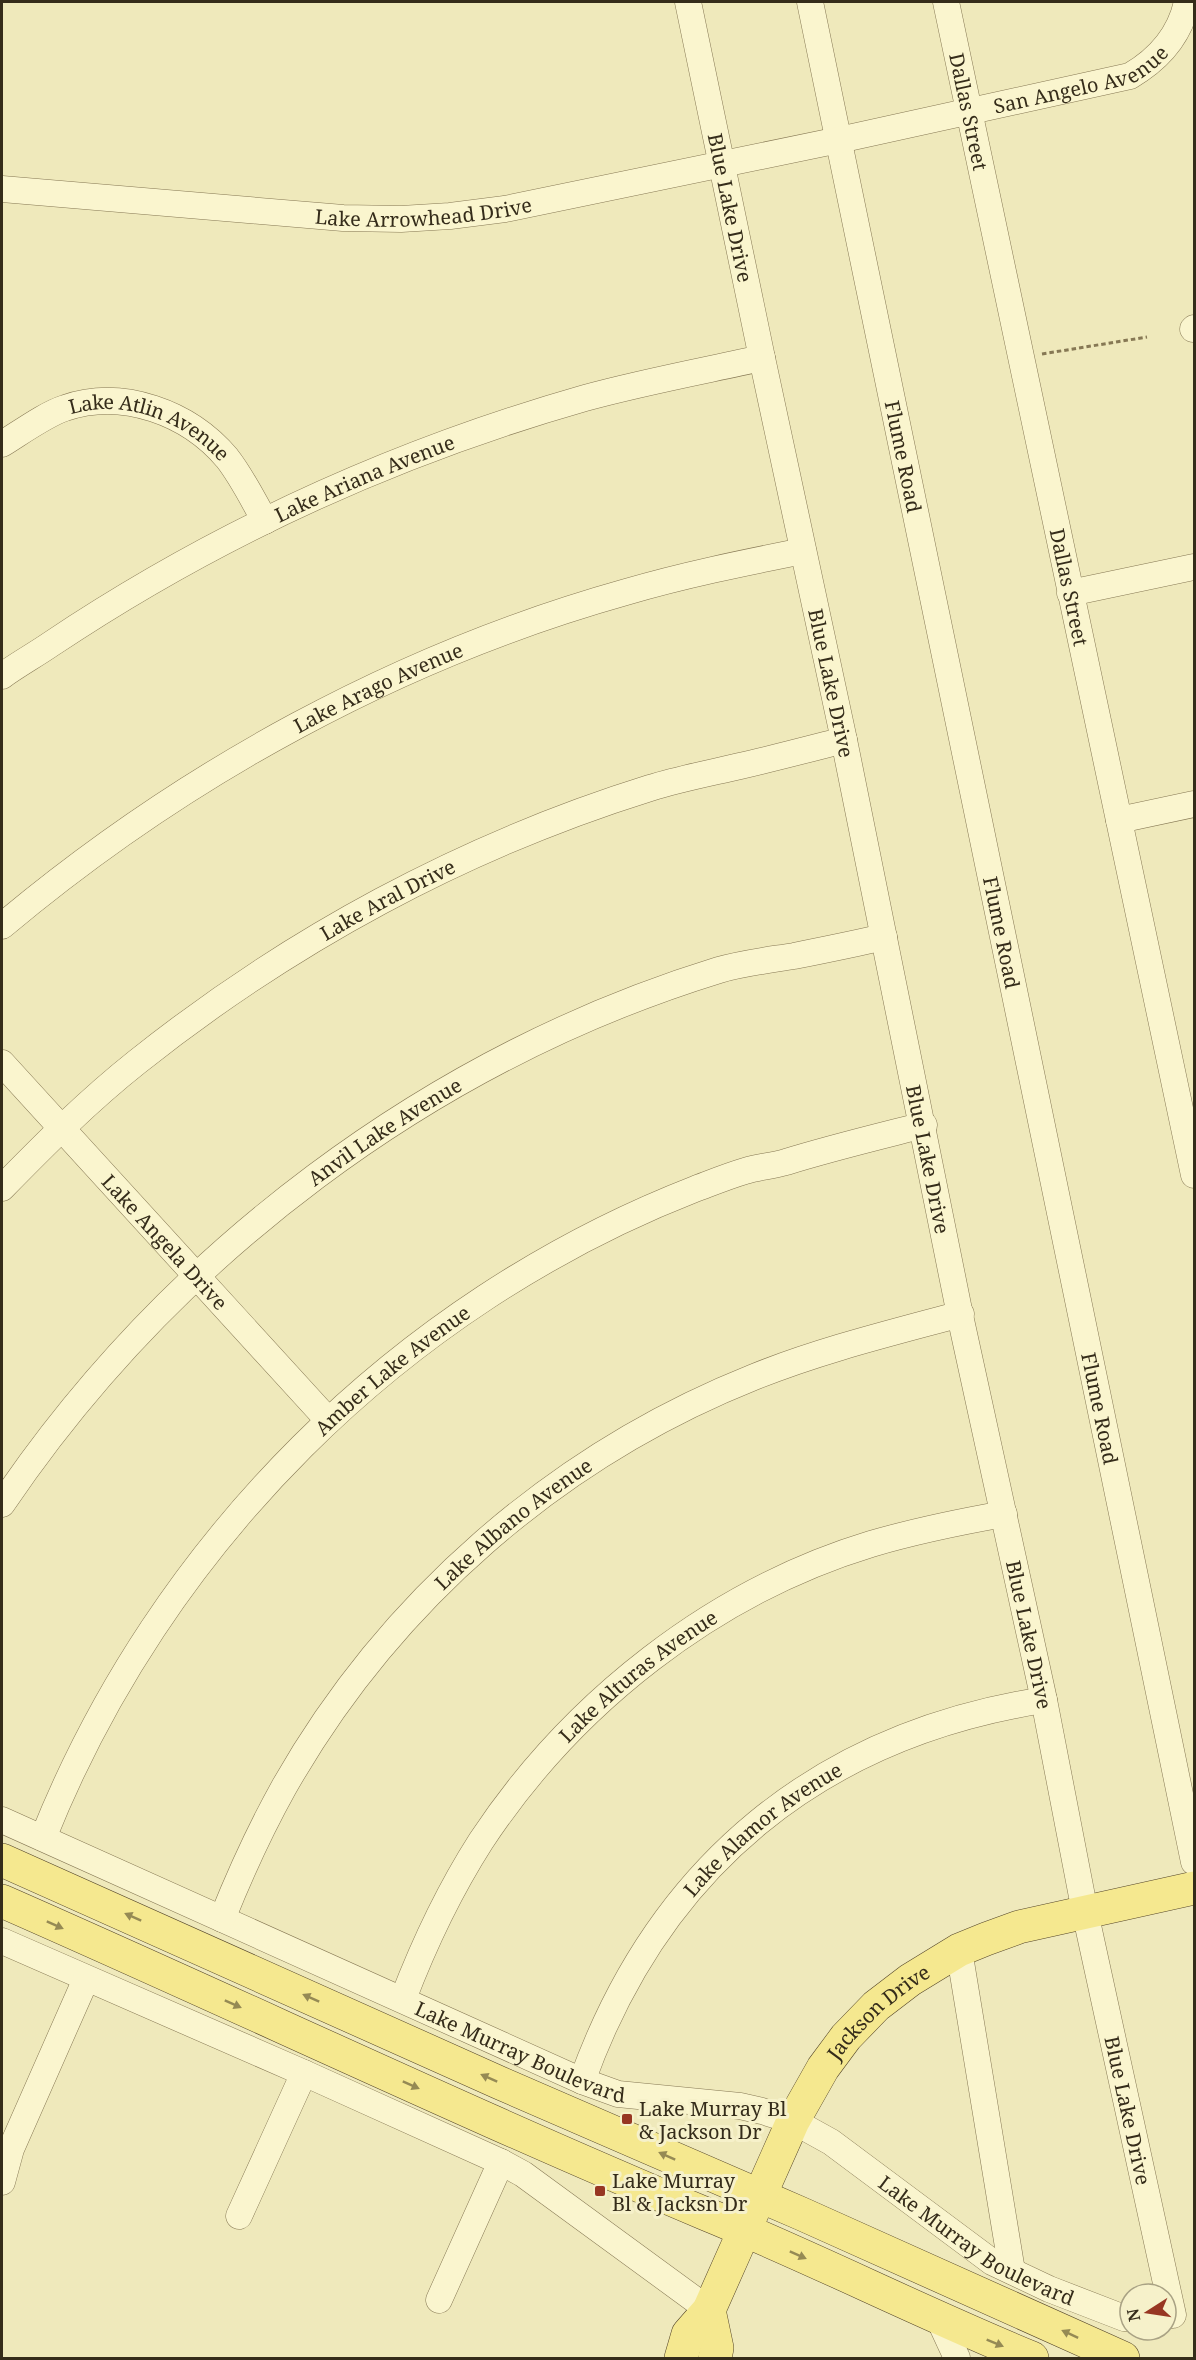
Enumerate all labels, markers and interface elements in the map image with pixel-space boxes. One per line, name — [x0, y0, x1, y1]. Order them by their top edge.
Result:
street label: San Angelo Avenue — [991, 39, 1174, 119]
street label: Dallas Street — [944, 50, 995, 173]
street label: Blue Lake Drive — [702, 131, 759, 285]
street label: Lake Arrowhead Drive — [314, 190, 534, 233]
street label: Lake Atlin Avenue — [66, 387, 236, 466]
street label: Flume Road — [879, 398, 929, 515]
street label: Lake Ariana Avenue — [270, 428, 458, 528]
street label: Dallas Street — [1044, 526, 1095, 648]
street label: Blue Lake Drive — [803, 606, 861, 760]
street label: Lake Arago Avenue — [289, 636, 467, 739]
street label: Lake Aral Drive — [315, 852, 459, 946]
street label: Flume Road — [977, 874, 1027, 991]
street label: Anvil Lake Avenue — [302, 1071, 466, 1192]
street label: Blue Lake Drive — [900, 1082, 957, 1236]
street label: Lake Angela Drive — [96, 1168, 234, 1315]
street label: Amber Lake Avenue — [308, 1298, 475, 1441]
street label: Flume Road — [1076, 1350, 1125, 1467]
street label: Lake Albano Avenue — [428, 1451, 597, 1595]
street label: Blue Lake Drive — [1000, 1558, 1059, 1711]
street label: Lake Alturas Avenue — [553, 1603, 722, 1748]
street label: Lake Alamor Avenue — [677, 1755, 847, 1902]
one-way arrow — [124, 1912, 142, 1922]
one-way arrow — [47, 1920, 65, 1930]
street label: Jackson Drive — [820, 1958, 935, 2066]
one-way arrow — [302, 1992, 320, 2002]
street label: Lake Murray Boulevard — [411, 1994, 627, 2108]
one-way arrow — [225, 2000, 242, 2009]
street label: Blue Lake Drive — [1099, 2034, 1158, 2187]
one-way arrow — [480, 2074, 497, 2083]
one-way arrow — [402, 2080, 419, 2089]
place label: Lake Murray Bl & Jackson Dr — [639, 2095, 786, 2145]
marker: Lake Murray Bl & Jackson Dr — [620, 2112, 634, 2126]
one-way arrow — [659, 2152, 676, 2161]
place label: Lake Murray Bl & Jacksn Dr — [612, 2167, 748, 2217]
street label: Lake Murray Boulevard — [873, 2169, 1078, 2311]
marker: Lake Murray Bl & Jacksn Dr — [593, 2184, 607, 2198]
one-way arrow — [789, 2250, 807, 2260]
north arrow — [1118, 2282, 1178, 2342]
text: N — [1121, 2306, 1145, 2324]
one-way arrow — [1061, 2328, 1079, 2338]
one-way arrow — [986, 2339, 1004, 2348]

